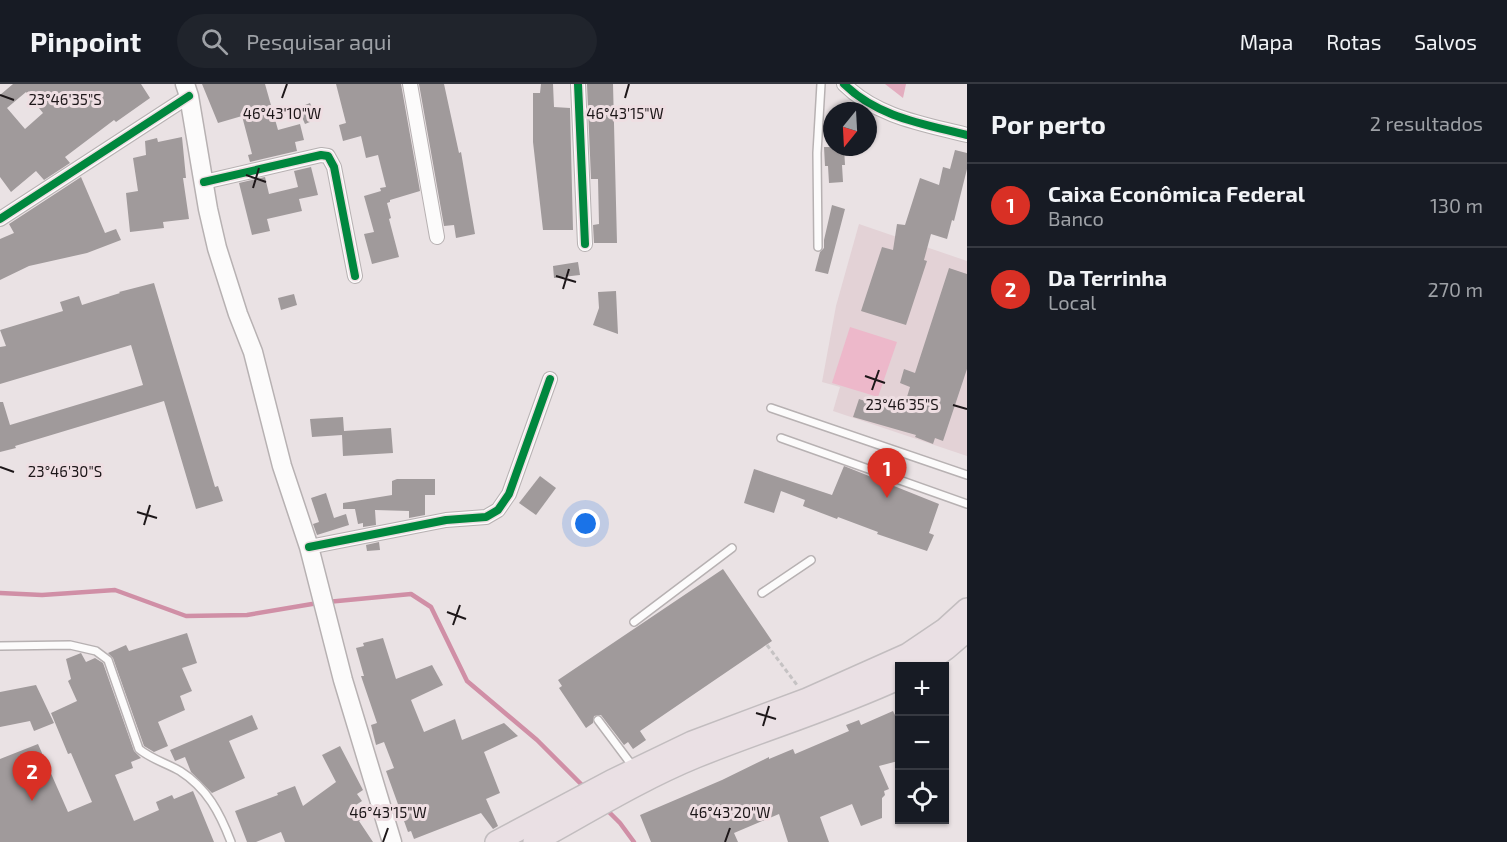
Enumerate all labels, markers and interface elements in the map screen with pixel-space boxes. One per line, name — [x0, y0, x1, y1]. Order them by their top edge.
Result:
search box — [177, 14, 597, 68]
text: Pinpoint — [30, 24, 141, 58]
icon: search — [198, 25, 231, 58]
text: Pesquisar aqui — [246, 28, 392, 54]
text: Mapa — [1240, 29, 1293, 54]
text: Rotas — [1326, 29, 1381, 54]
text: Salvos — [1414, 29, 1477, 54]
text: 23°46'35"S — [28, 90, 102, 108]
north arrow — [823, 102, 877, 156]
text: 46°43'10"W — [243, 104, 321, 122]
text: 46°43'15"W — [586, 104, 664, 122]
text: Por perto — [991, 108, 1106, 139]
text: 2 resultados — [1370, 111, 1483, 135]
text: Caixa Econômica Federal — [1048, 180, 1305, 206]
text: 1 — [1006, 193, 1015, 217]
text: 130 m — [1430, 193, 1483, 217]
text: Banco — [1048, 206, 1104, 230]
text: Da Terrinha — [1048, 264, 1167, 290]
text: 2 — [1005, 277, 1016, 301]
text: 270 m — [1427, 277, 1483, 301]
text: Local — [1048, 290, 1096, 314]
text: 23°46'35"S — [865, 395, 939, 413]
pin: 1 — [868, 448, 906, 498]
text: 23°46'30"S — [28, 462, 102, 480]
your location — [571, 509, 600, 538]
map controls — [895, 662, 949, 824]
button: + — [895, 662, 949, 716]
button: − — [895, 716, 949, 770]
pin: 2 — [12, 752, 51, 801]
button: locate — [895, 770, 949, 824]
text: 46°43'15"W — [349, 803, 427, 821]
text: 46°43'20"W — [690, 803, 770, 821]

